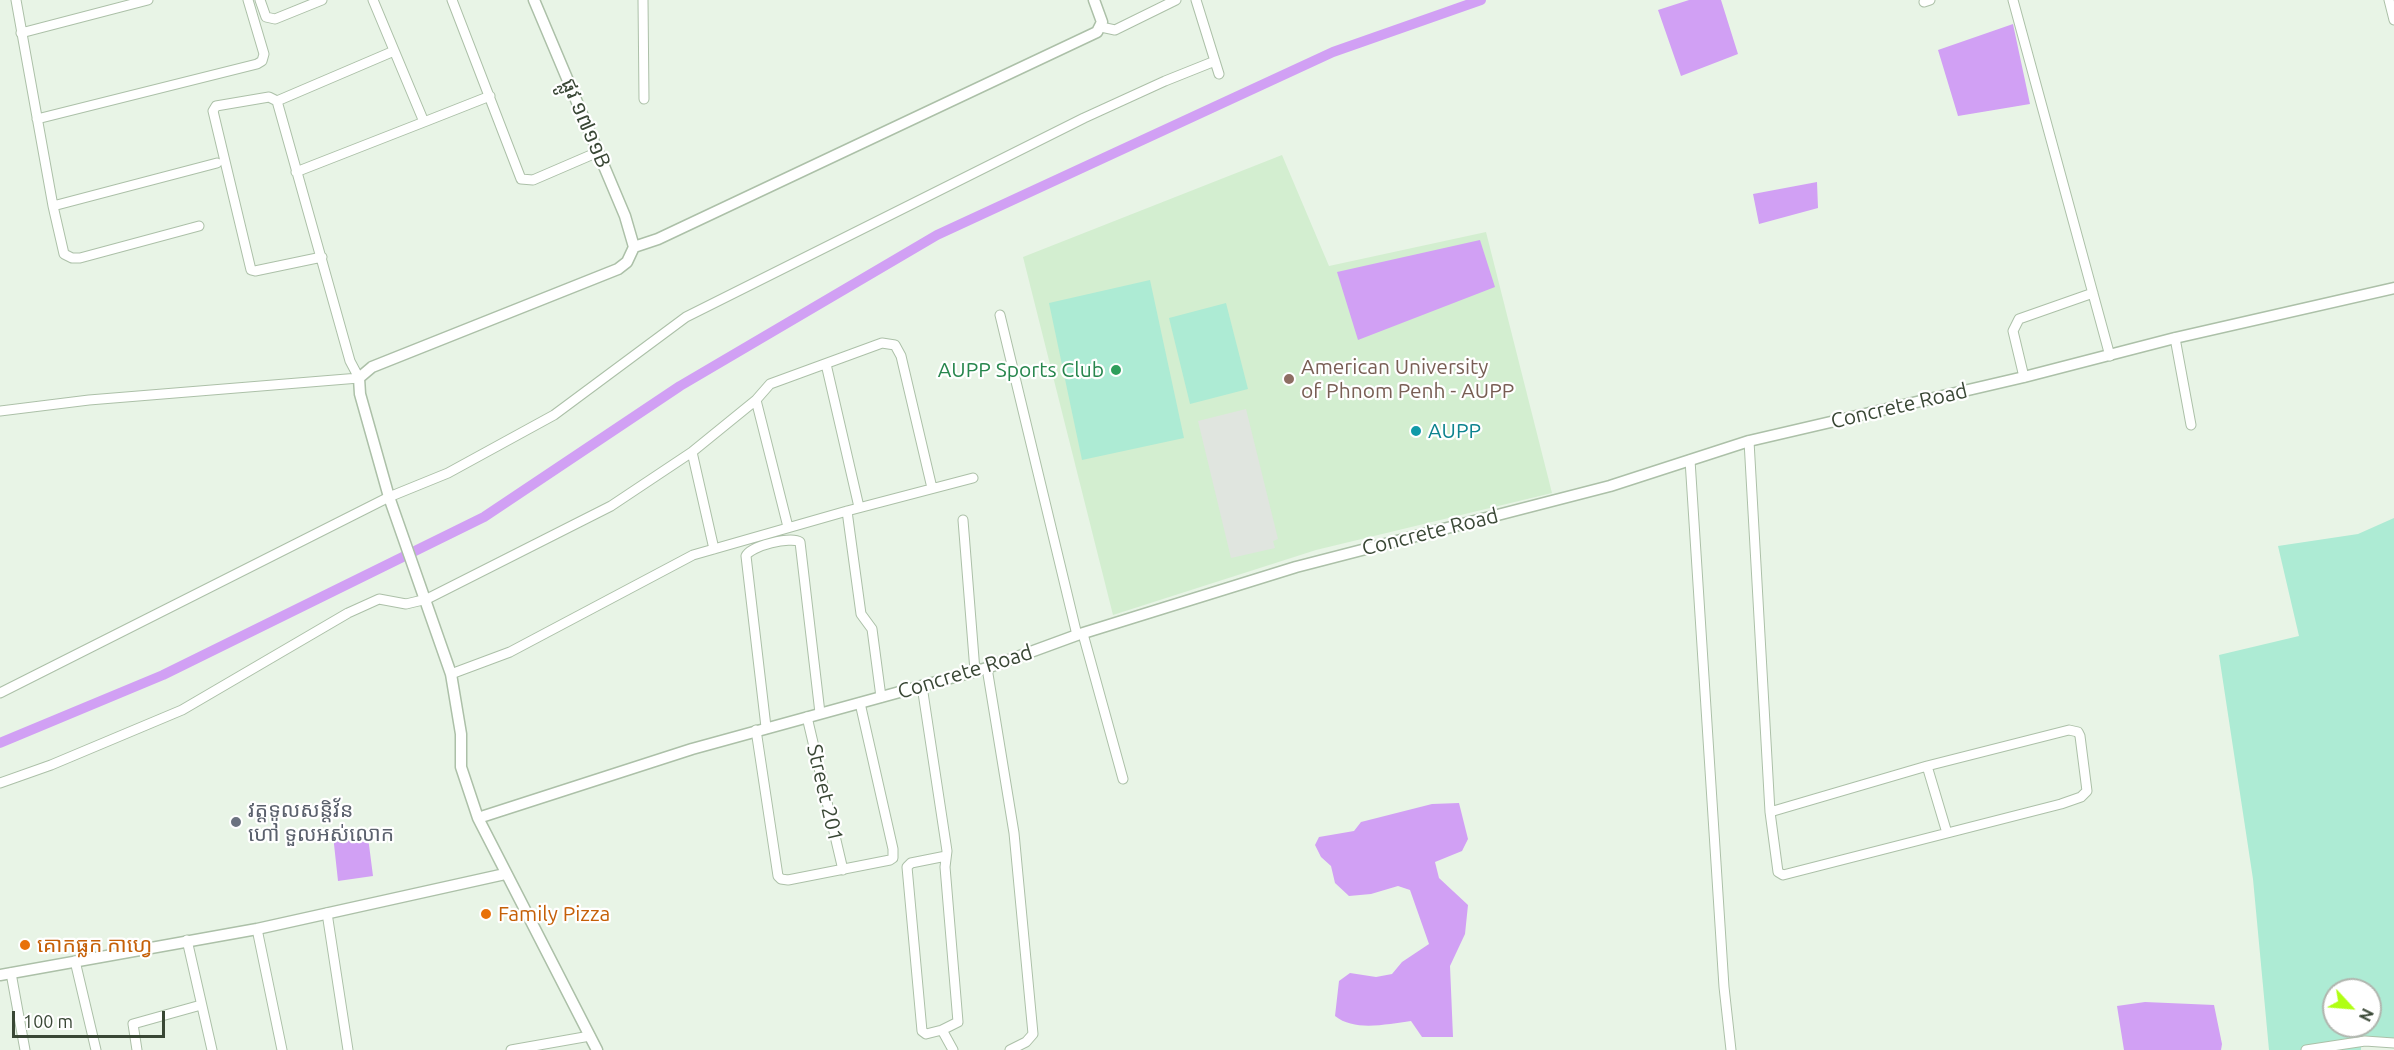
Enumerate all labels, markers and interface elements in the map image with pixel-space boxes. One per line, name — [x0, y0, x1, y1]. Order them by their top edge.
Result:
street label: ផ្លូវ ១៧១១B — [556, 74, 616, 172]
place label: American University of Phnom Penh - AUPP — [1301, 354, 1514, 404]
place label: AUPP Sports Club — [938, 357, 1104, 383]
marker: AUPP Sports Club — [1109, 363, 1123, 377]
marker: American University of Phnom Penh - AUPP — [1282, 372, 1296, 386]
street label: Concrete Road — [1828, 378, 1970, 434]
place label: AUPP — [1428, 418, 1481, 444]
marker: AUPP — [1409, 424, 1423, 438]
street label: Concrete Road — [1359, 503, 1501, 561]
street label: Concrete Road — [895, 640, 1035, 704]
street label: Street 201 — [802, 742, 848, 844]
place label: វត្តទូលសន្តិវ័ន ហៅ ទួលអស់លោក — [248, 797, 394, 847]
marker: វត្តទូលសន្តិវ័ន ហៅ ទួលអស់លោក — [229, 815, 243, 829]
place label: Family Pizza — [498, 901, 610, 927]
marker: Family Pizza — [479, 907, 493, 921]
place label: គោកធ្លក កាហ្វេ — [37, 932, 152, 958]
marker: គោកធ្លក កាហ្វេ — [18, 938, 32, 952]
north arrow — [2322, 978, 2382, 1038]
scale bar — [15, 999, 168, 1037]
text: N — [2356, 1006, 2377, 1024]
text: 100 m — [23, 1011, 73, 1031]

